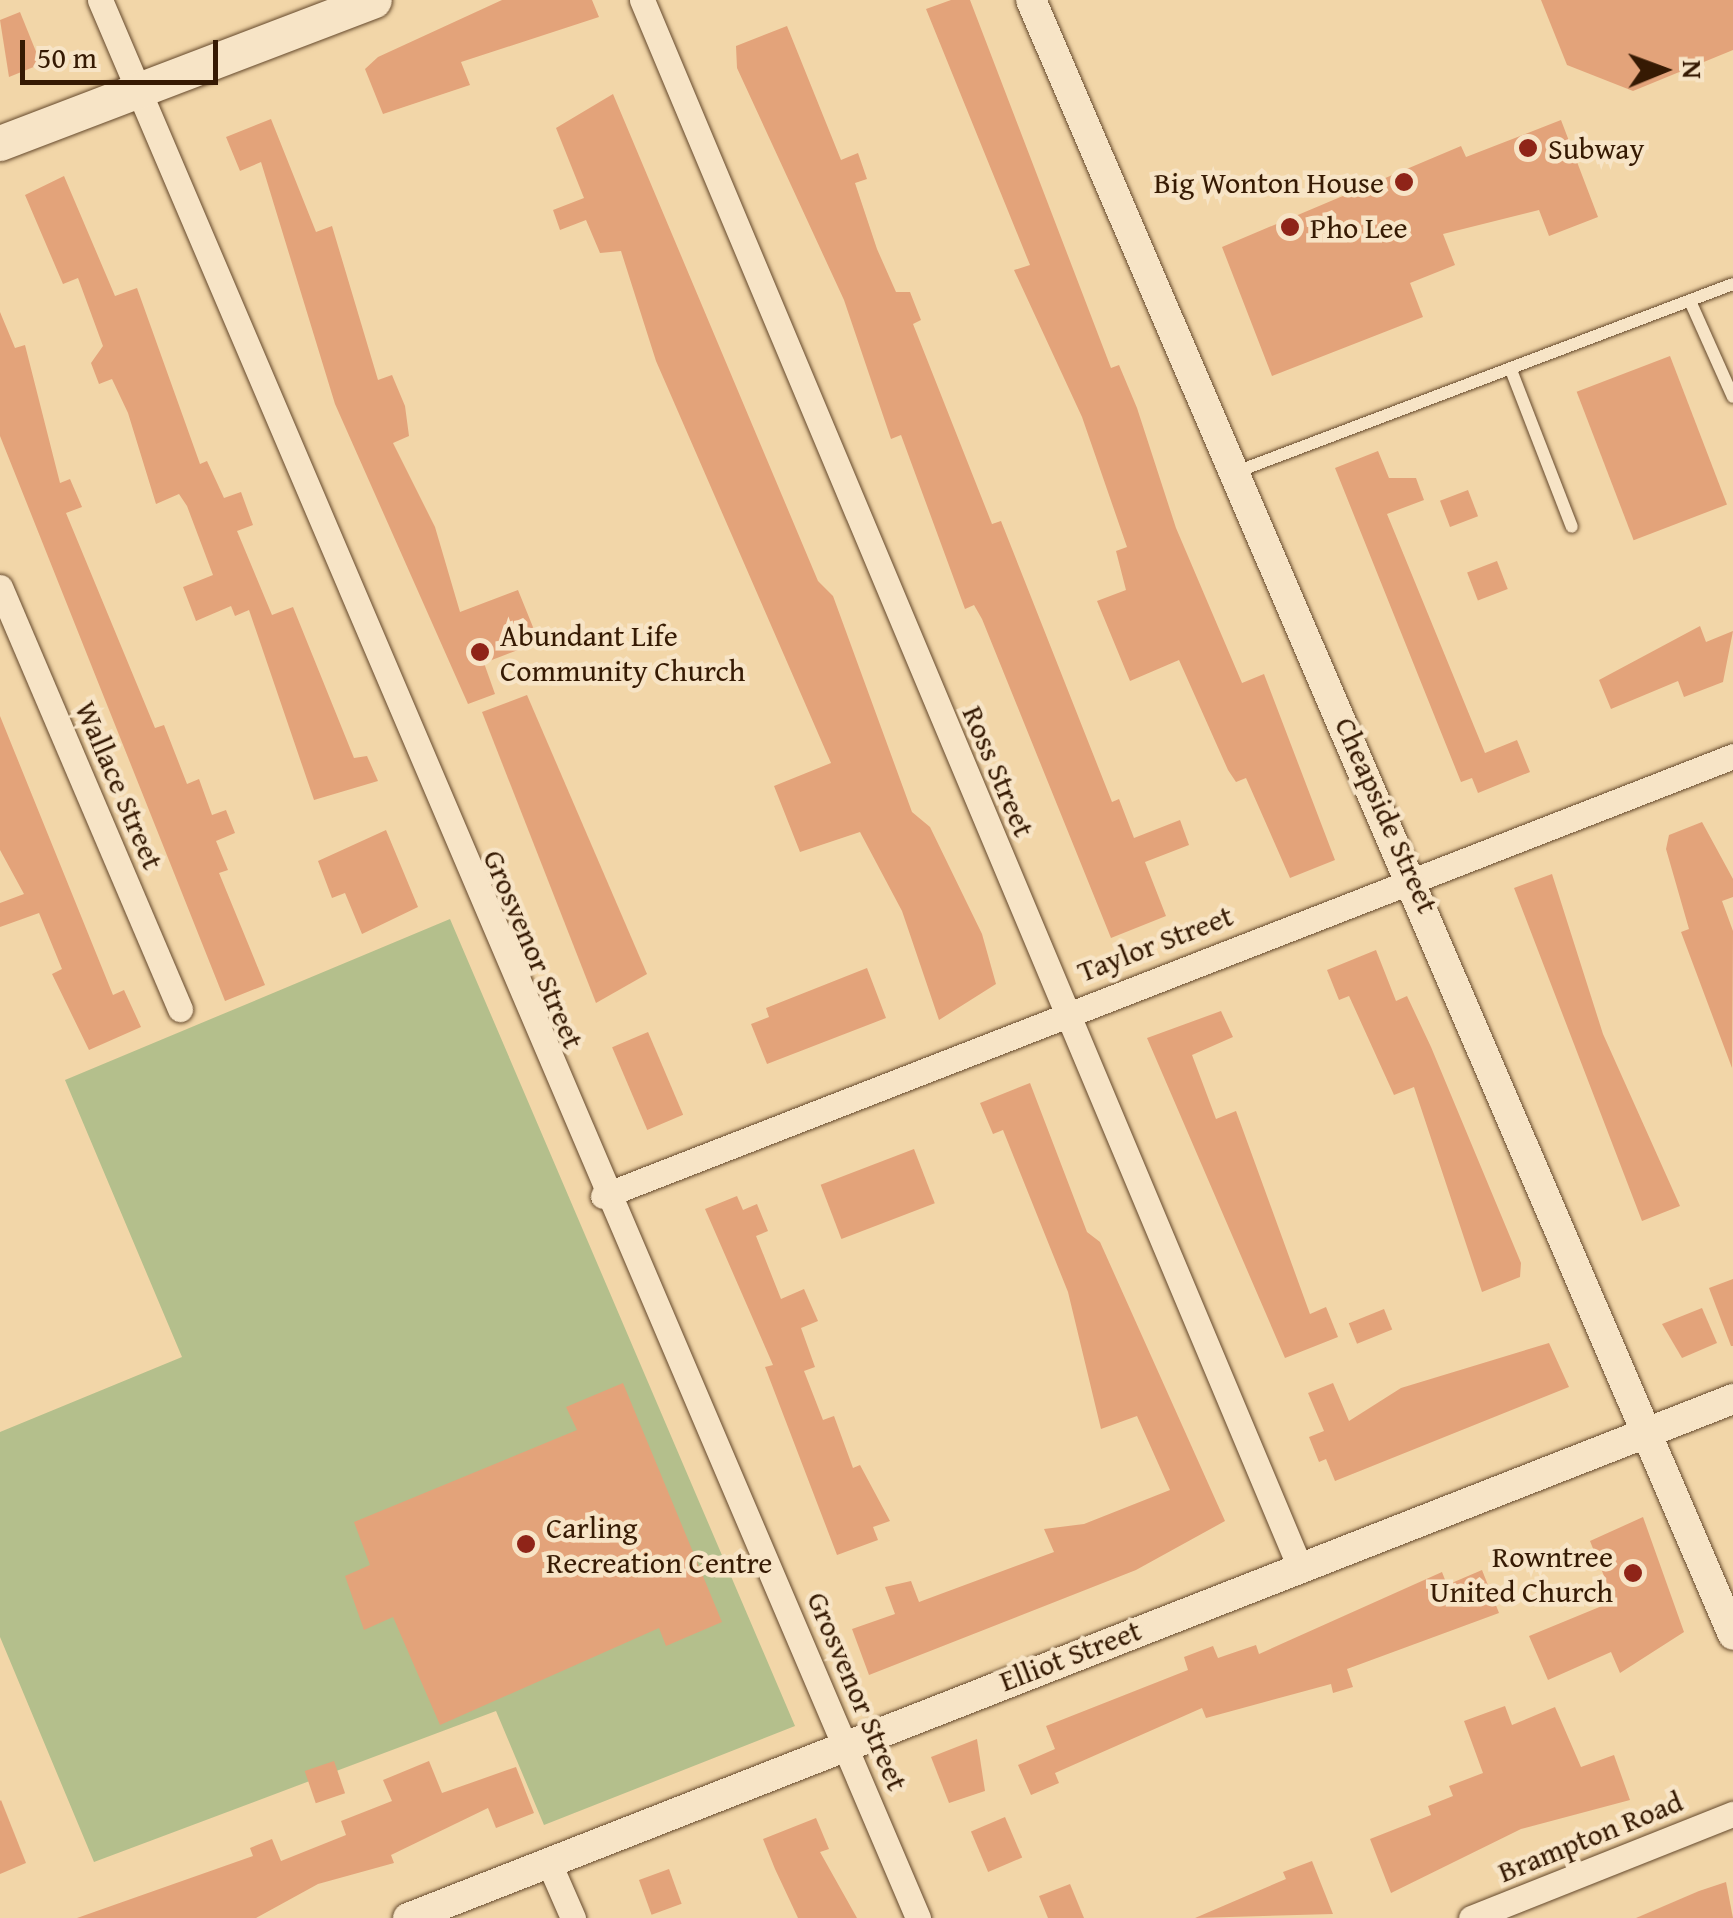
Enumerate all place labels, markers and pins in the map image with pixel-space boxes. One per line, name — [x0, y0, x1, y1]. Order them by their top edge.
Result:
place label: Subway — [1548, 130, 1644, 166]
marker: Subway — [1517, 137, 1539, 159]
place label: Big Wonton House — [1154, 164, 1384, 200]
marker: Big Wonton House — [1393, 171, 1415, 193]
place label: Pho Lee — [1310, 209, 1408, 245]
marker: Pho Lee — [1279, 216, 1301, 238]
place label: Abundant Life Community Church — [500, 617, 745, 688]
marker: Abundant Life Community Church — [469, 641, 491, 663]
place label: Carling Recreation Centre — [546, 1509, 772, 1580]
marker: Carling Recreation Centre — [515, 1533, 537, 1555]
place label: Rowntree United Church — [1430, 1538, 1613, 1608]
marker: Rowntree United Church — [1622, 1562, 1644, 1584]

